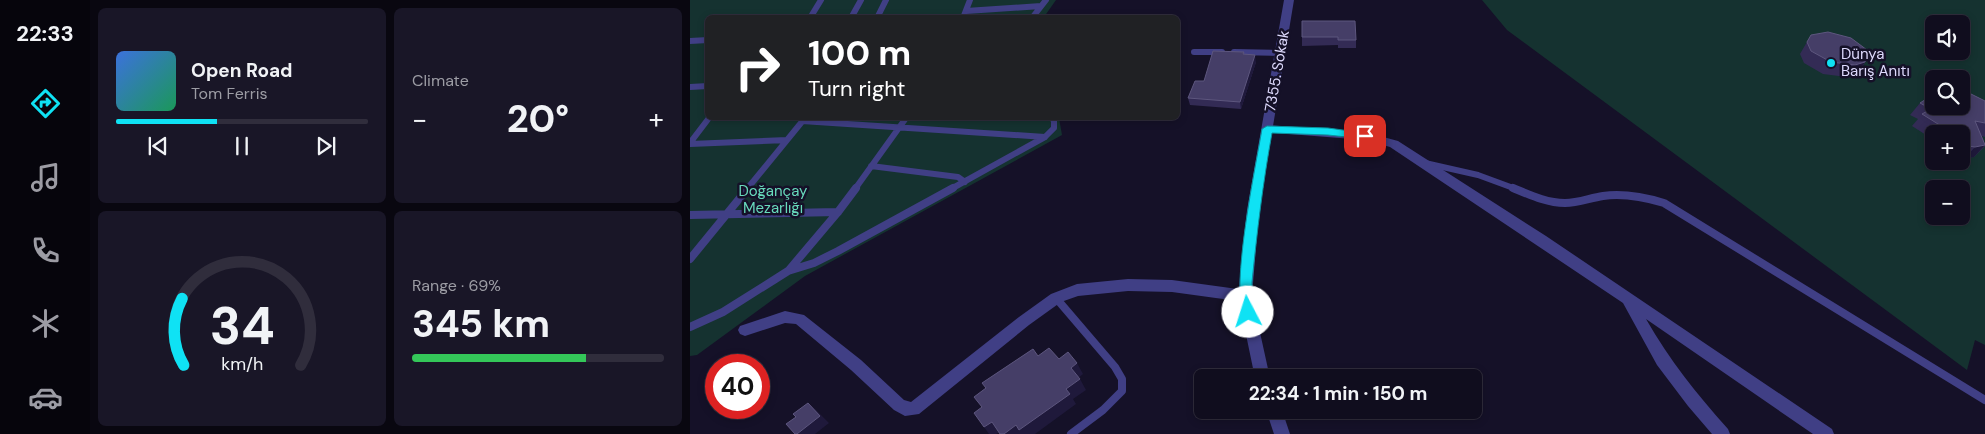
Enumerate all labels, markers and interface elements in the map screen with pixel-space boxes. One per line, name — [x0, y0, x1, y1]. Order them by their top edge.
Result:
map controls — [1925, 15, 1970, 225]
button: sound — [1925, 15, 1970, 60]
text: 22:33 — [16, 19, 74, 48]
street label: 7355. Sokak — [1260, 28, 1294, 113]
text: 100 m — [808, 30, 911, 76]
icon: right — [725, 35, 790, 100]
place label: Dünya Barış Anıtı — [1841, 44, 1910, 81]
marker: Dünya Barış Anıtı — [1825, 57, 1837, 69]
text: Open Road — [191, 58, 293, 83]
text: Climate — [412, 70, 469, 91]
button: search — [1925, 70, 1970, 115]
text: Turn right — [808, 74, 905, 103]
text: Tom Ferris — [191, 83, 268, 104]
icon: directions — [28, 86, 63, 121]
text: 20° — [507, 94, 569, 144]
text: − — [412, 101, 427, 138]
text: + — [649, 101, 664, 138]
pin — [1344, 115, 1386, 157]
icon: arrive — [1351, 122, 1379, 150]
button: + — [1925, 125, 1970, 170]
icon: previous — [144, 132, 172, 160]
icon: pause — [228, 132, 256, 160]
icon: next — [312, 132, 340, 160]
icon: music — [28, 160, 63, 195]
button: − — [1925, 180, 1970, 225]
park label: Doğançay Mezarlığı — [739, 181, 808, 218]
icon: phone — [28, 233, 63, 268]
text: Range · 69% — [412, 275, 501, 296]
position arrow — [1221, 285, 1273, 337]
text: 34 — [209, 292, 275, 360]
text: 345 km — [412, 299, 550, 349]
icon: climate — [28, 306, 63, 341]
text: km/h — [221, 352, 263, 376]
speed limit sign: 40 — [705, 354, 770, 419]
icon: car — [28, 380, 63, 415]
text: 22:34 · 1 min · 150 m — [1249, 381, 1427, 406]

